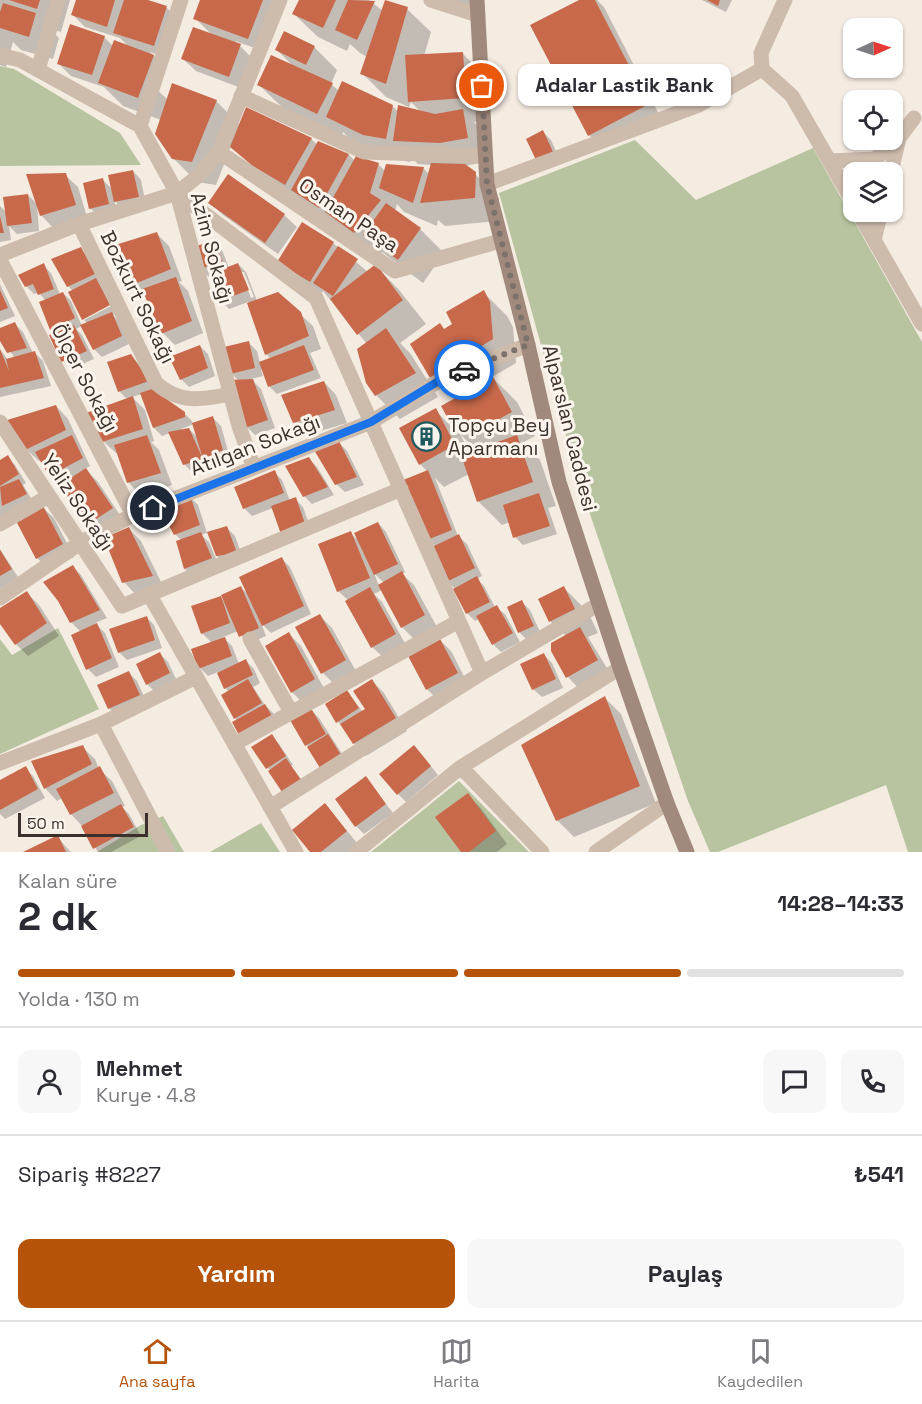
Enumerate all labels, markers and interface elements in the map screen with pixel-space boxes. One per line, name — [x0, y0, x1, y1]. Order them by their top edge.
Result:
north arrow — [843, 18, 903, 78]
map controls — [843, 18, 903, 222]
pin — [456, 60, 507, 111]
callout: Adalar Lastik Bank — [518, 65, 731, 107]
icon: bag — [465, 69, 498, 102]
text: Adalar Lastik Bank — [535, 72, 714, 98]
button: locate — [843, 90, 903, 150]
button: layers — [843, 162, 903, 222]
street label: Osman Paşa — [294, 172, 404, 258]
street label: Azim Sokağı — [185, 189, 239, 307]
street label: Bozkurt Sokağı — [95, 226, 181, 368]
street label: Ölçer Sokağı — [46, 319, 124, 437]
courier — [434, 340, 494, 400]
street label: Alparslan Caddesi — [537, 342, 603, 514]
icon: car — [448, 354, 481, 387]
street label: Atılgan Sokağı — [186, 408, 324, 482]
place label: Topçu Bey Aparmanı — [448, 412, 550, 461]
building icon: Topçu Bey Aparmanı — [411, 421, 443, 453]
street label: Yeliz Sokağı — [36, 448, 120, 556]
pin — [127, 482, 178, 533]
icon: home — [136, 491, 169, 524]
scale bar — [18, 810, 148, 838]
text: 50 m — [27, 813, 65, 834]
text: Kalan süre — [18, 868, 117, 894]
text: 14:28–14:33 — [777, 889, 904, 917]
text: 2 dk — [18, 892, 98, 941]
text: Yolda · 130 m — [18, 986, 140, 1012]
button: person — [18, 1050, 81, 1113]
button: chat — [763, 1050, 826, 1113]
button: phone — [841, 1050, 904, 1113]
text: Mehmet — [96, 1054, 183, 1082]
text: Kurye · 4.8 — [96, 1082, 196, 1108]
text: Sipariş #8227 — [18, 1160, 161, 1188]
text: ₺541 — [854, 1160, 904, 1188]
button: Yardım — [18, 1239, 455, 1308]
button: Paylaş — [467, 1239, 904, 1308]
tab: Ana sayfa — [119, 1335, 195, 1392]
tab: Harita — [433, 1335, 479, 1392]
tab: Kaydedilen — [717, 1335, 803, 1392]

